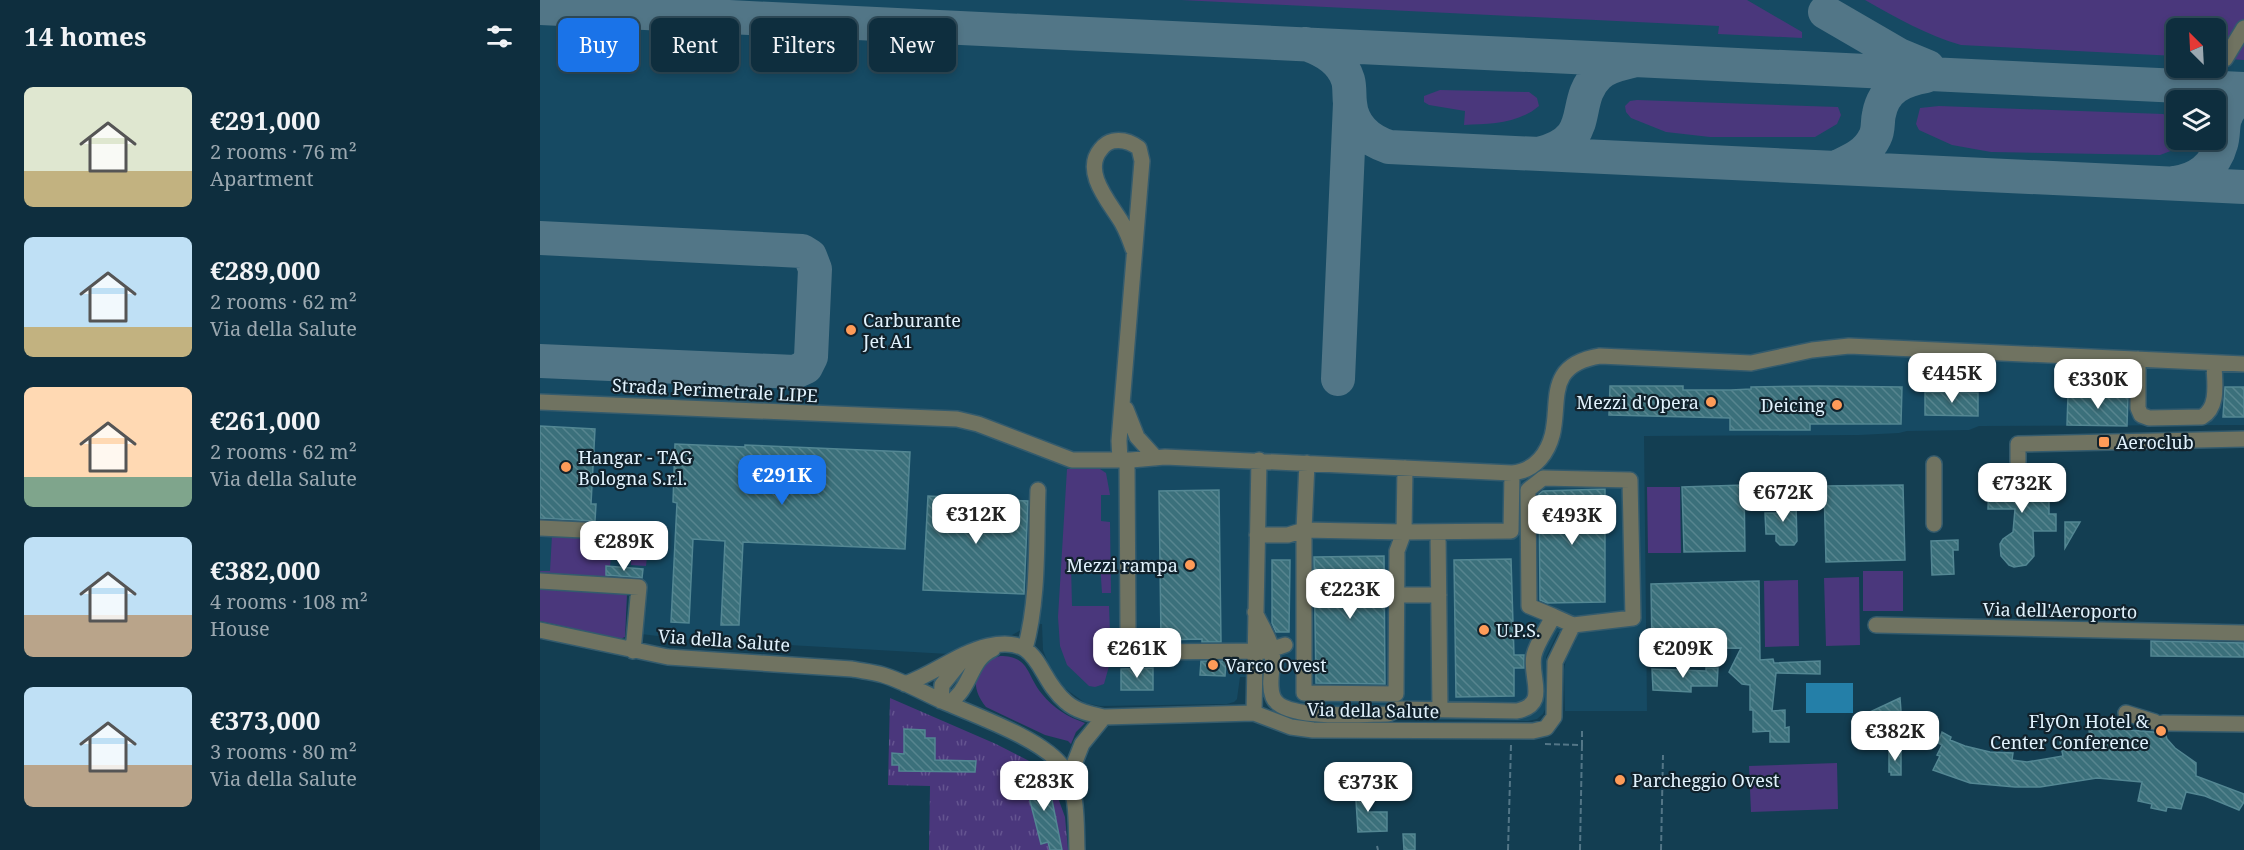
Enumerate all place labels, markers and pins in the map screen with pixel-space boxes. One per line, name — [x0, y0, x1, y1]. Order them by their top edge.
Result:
place label: Carburante Jet A1 — [862, 308, 961, 353]
marker: Carburante Jet A1 — [844, 323, 858, 337]
pin: €445K — [1910, 353, 1994, 404]
pin: €330K — [2056, 359, 2140, 410]
place label: Mezzi d'Opera — [1576, 390, 1699, 414]
place label: Deicing — [1761, 393, 1825, 417]
marker: Mezzi d'Opera — [1704, 395, 1718, 409]
marker: Deicing — [1830, 398, 1844, 412]
place label: Aeroclub — [2116, 430, 2194, 454]
marker: Aeroclub — [2097, 435, 2111, 449]
place label: Hangar - TAG Bologna S.r.l. — [578, 445, 693, 490]
pin: €291K — [740, 455, 824, 506]
marker: Hangar - TAG Bologna S.r.l. — [559, 460, 573, 474]
pin: €732K — [1980, 463, 2064, 514]
pin: €672K — [1741, 472, 1825, 523]
pin: €312K — [934, 494, 1018, 545]
pin: €493K — [1530, 495, 1614, 546]
pin: €289K — [582, 521, 666, 572]
place label: Mezzi rampa — [1066, 553, 1178, 577]
marker: Mezzi rampa — [1183, 558, 1197, 572]
pin: €223K — [1308, 569, 1392, 620]
place label: U.P.S. — [1496, 618, 1541, 642]
marker: U.P.S. — [1477, 623, 1491, 637]
pin: €261K — [1095, 628, 1179, 679]
pin: €209K — [1641, 628, 1725, 679]
place label: Varco Ovest — [1225, 653, 1326, 677]
marker: Varco Ovest — [1206, 658, 1220, 672]
place label: FlyOn Hotel & Center Conference — [1990, 709, 2150, 754]
pin: €382K — [1853, 711, 1937, 762]
marker: FlyOn Hotel & Center Conference — [2154, 724, 2168, 738]
pin: €283K — [1002, 761, 1086, 812]
pin: €373K — [1326, 762, 1410, 813]
place label: Parcheggio Ovest — [1632, 768, 1779, 792]
marker: Parcheggio Ovest — [1613, 773, 1627, 787]

